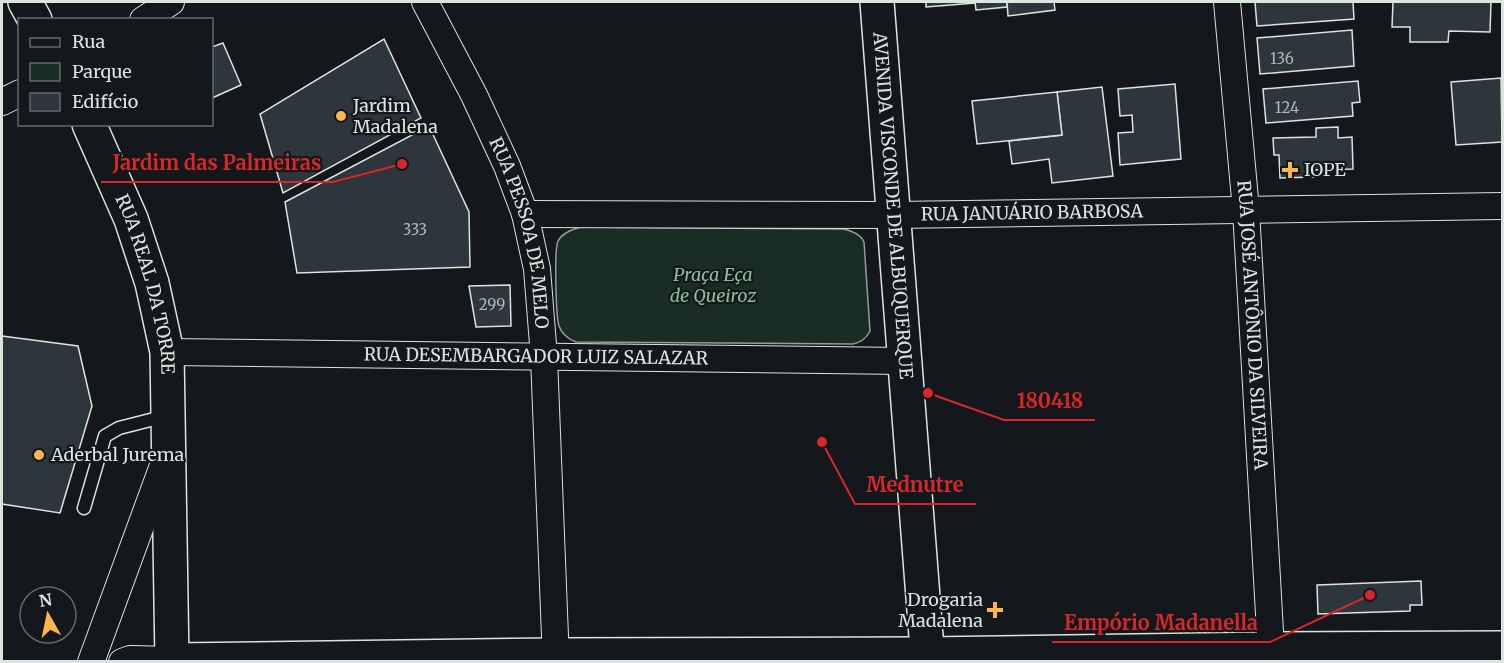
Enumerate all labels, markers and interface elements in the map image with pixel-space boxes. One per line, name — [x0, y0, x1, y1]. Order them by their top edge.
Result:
legend — [18, 18, 213, 126]
text: Rua — [72, 30, 106, 53]
street label: AVENIDA VISCONDE DE ALBUQUERQUE — [868, 30, 918, 380]
house number: 136 — [1270, 49, 1294, 68]
text: Parque — [72, 60, 132, 83]
text: Edifício — [72, 90, 138, 113]
place label: Jardim Madalena — [352, 94, 438, 138]
house number: 124 — [1275, 98, 1299, 117]
marker: Jardim Madalena — [334, 109, 348, 123]
street label: RUA PESSOA DE MELO — [484, 134, 554, 330]
callout: Jardim das Palmeiras — [101, 144, 333, 182]
text: Jardim das Palmeiras — [112, 150, 321, 175]
place label: IOPE — [1304, 158, 1346, 181]
marker: IOPE — [1281, 161, 1299, 179]
street label: RUA JOSÉ ANTÔNIO DA SILVEIRA — [1232, 179, 1273, 471]
street label: RUA REAL DA TORRE — [110, 191, 179, 375]
street label: RUA JANUÁRIO BARBOSA — [921, 199, 1144, 226]
house number: 333 — [403, 220, 427, 239]
park label: Praça Eça de Queiroz — [670, 263, 757, 307]
house number: 299 — [479, 295, 505, 314]
street label: RUA DESEMBARGADOR LUIZ SALAZAR — [364, 342, 709, 370]
callout: 180418 — [1004, 382, 1095, 420]
text: 180418 — [1017, 388, 1083, 413]
place label: Aderbal Jurema — [50, 443, 185, 466]
marker: Aderbal Jurema — [32, 448, 46, 462]
callout: Mednutre — [855, 466, 976, 504]
text: Mednutre — [866, 472, 964, 497]
north arrow — [18, 585, 78, 645]
place label: Drogaria Madalena — [898, 588, 983, 632]
text: N — [38, 589, 54, 611]
marker: Drogaria Madalena — [988, 603, 1002, 617]
callout: Empório Madanella — [1052, 604, 1270, 642]
text: Empório Madanella — [1064, 610, 1258, 635]

